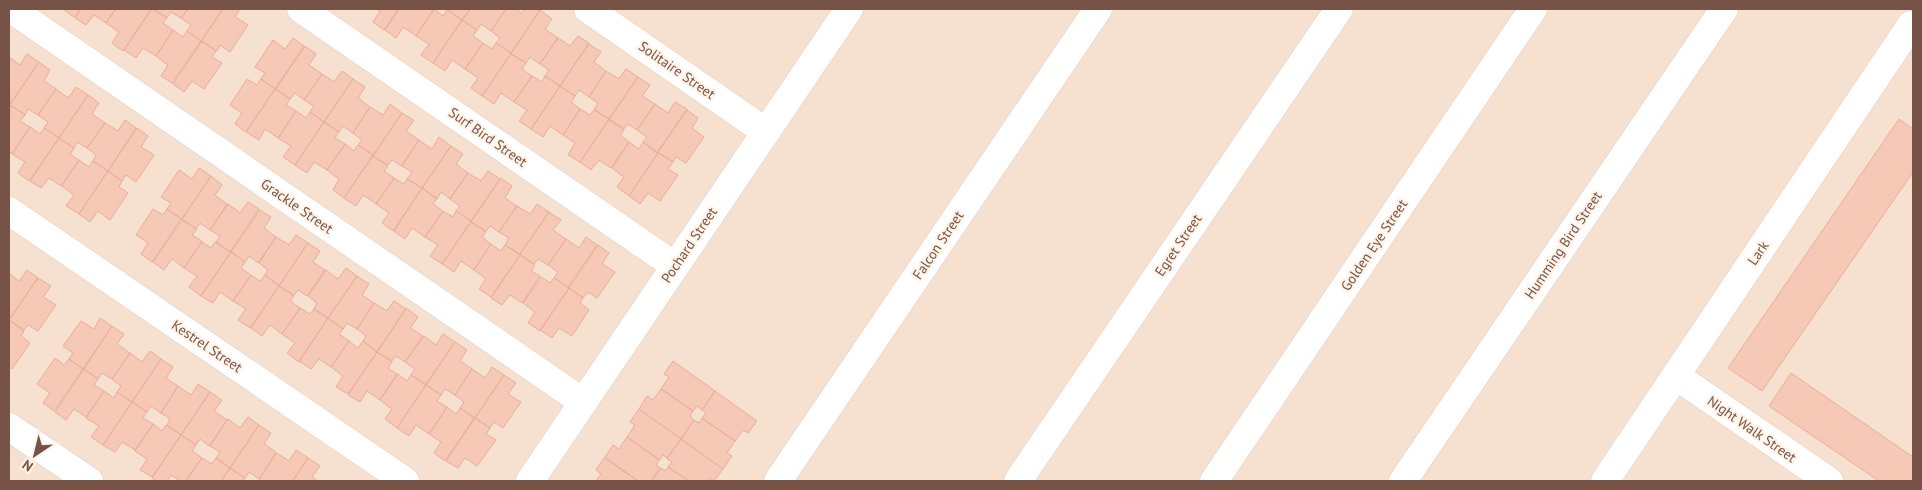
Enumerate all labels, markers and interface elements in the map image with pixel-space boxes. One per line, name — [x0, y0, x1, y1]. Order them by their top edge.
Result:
street label: Solitaire Street — [635, 37, 719, 103]
street label: Surf Bird Street — [445, 103, 531, 171]
street label: Grackle Street — [257, 175, 337, 238]
street label: Humming Bird Street — [1520, 188, 1606, 302]
street label: Golden Eye Street — [1337, 196, 1411, 294]
street label: Pochard Street — [657, 203, 721, 286]
street label: Falcon Street — [908, 207, 968, 283]
street label: Egret Street — [1151, 210, 1205, 280]
street label: Lark — [1743, 237, 1773, 269]
street label: Kestrel Street — [168, 316, 246, 376]
street label: Night Walk Street — [1704, 392, 1800, 466]
north arrow — [10, 430, 60, 480]
text: N — [19, 456, 36, 476]

